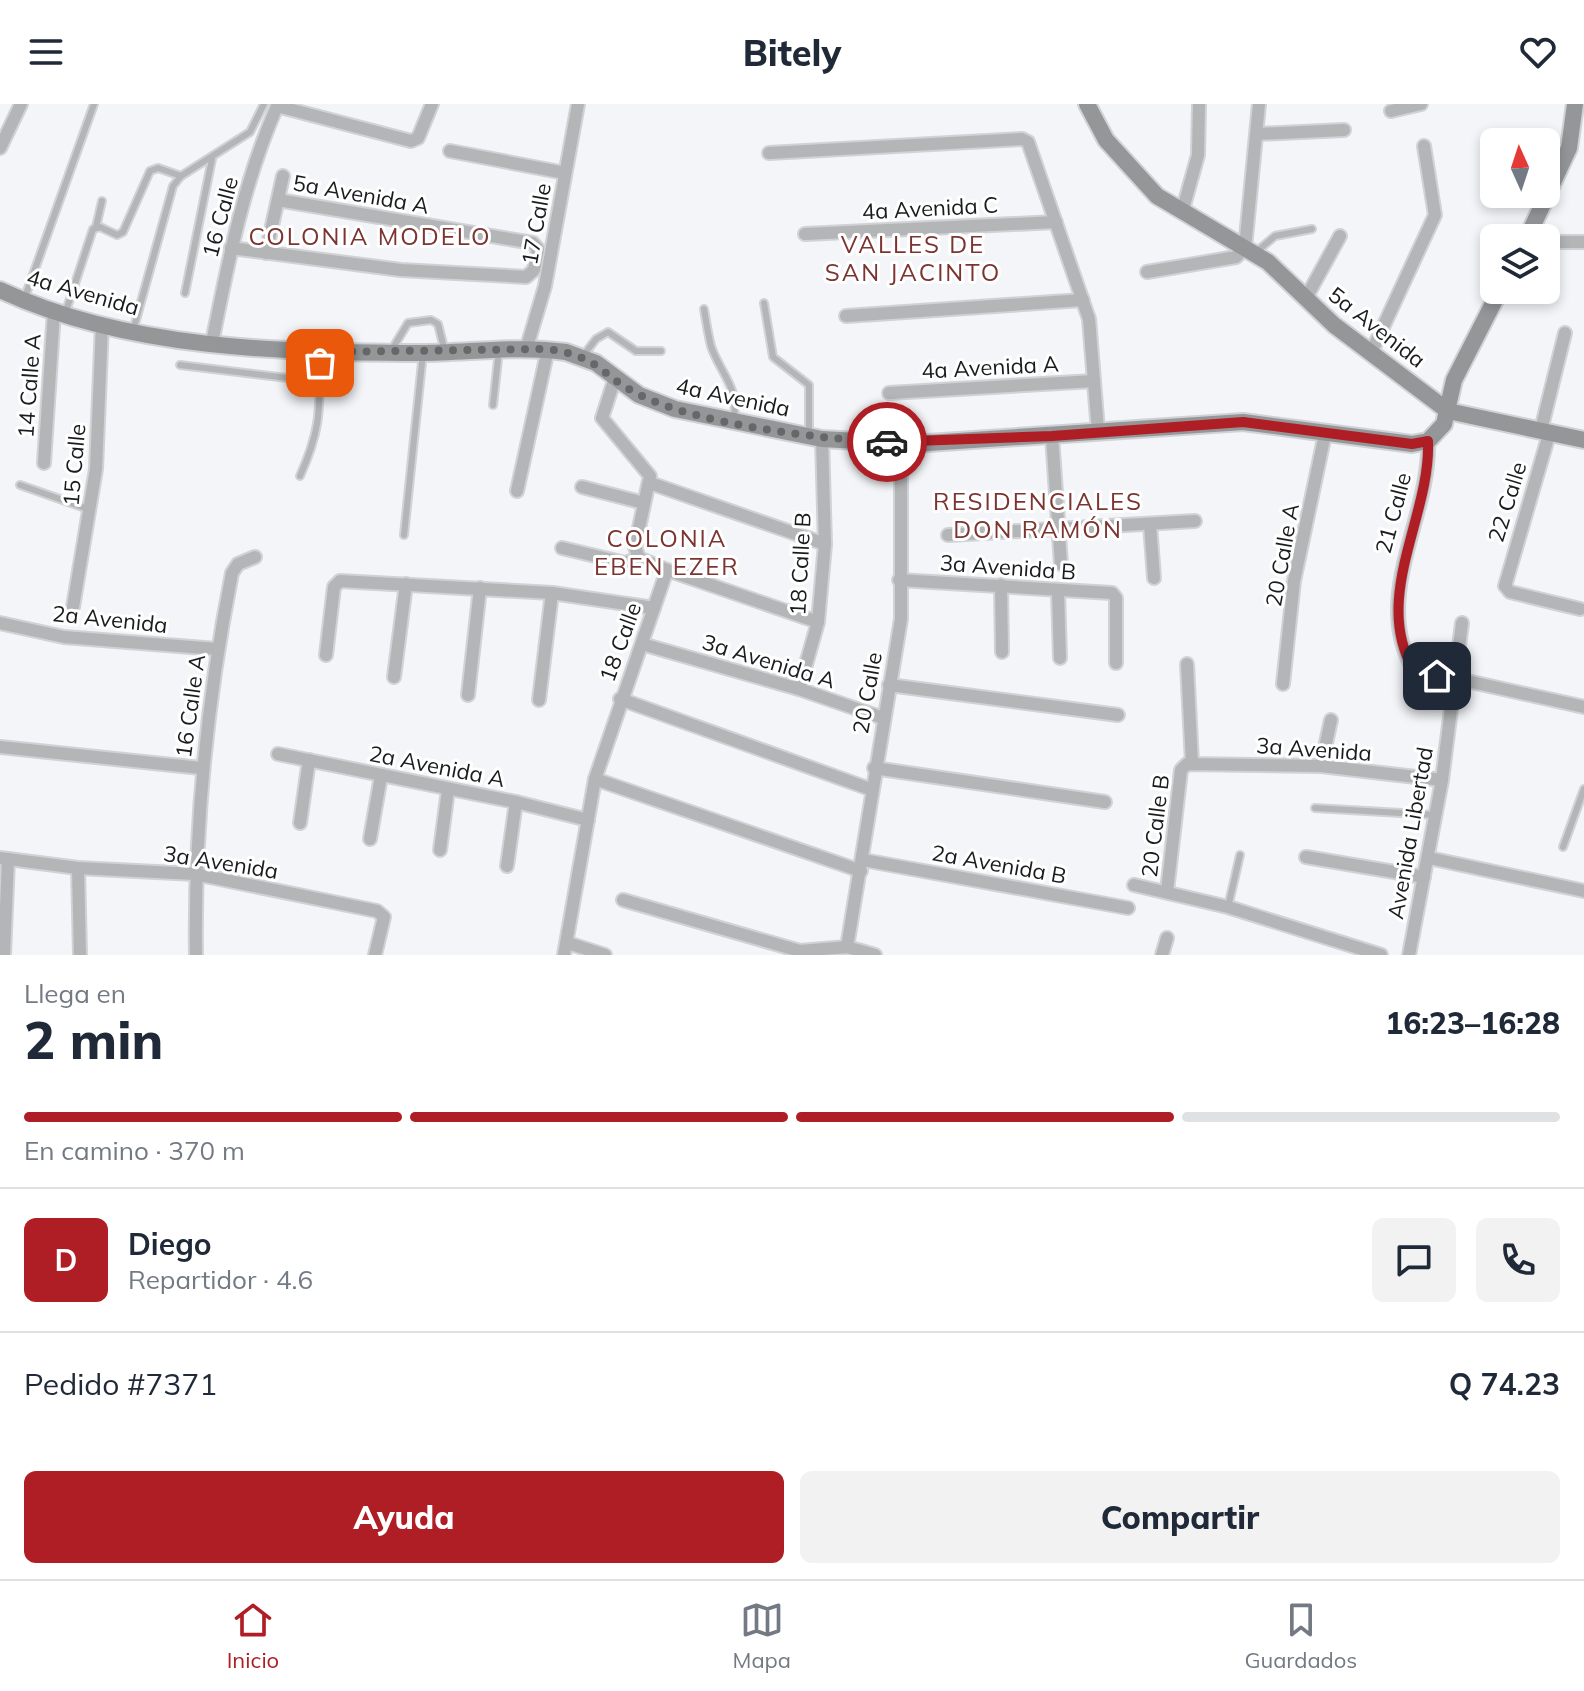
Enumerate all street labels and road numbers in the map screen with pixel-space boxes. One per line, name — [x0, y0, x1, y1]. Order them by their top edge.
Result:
street label: 5a Avenida A — [291, 168, 431, 220]
street label: 16 Calle — [196, 174, 244, 260]
street label: 17 Calle — [515, 181, 557, 267]
street label: 4a Avenida C — [861, 190, 999, 226]
street label: 4a Avenida — [24, 263, 142, 321]
street label: 5a Avenida — [1323, 280, 1431, 374]
street label: 14 Calle A — [11, 333, 47, 439]
street label: 4a Avenida A — [921, 349, 1059, 385]
street label: 4a Avenida — [673, 371, 793, 423]
street label: 15 Calle — [56, 423, 92, 507]
street label: 22 Calle — [1482, 458, 1532, 546]
street label: 21 Calle — [1369, 470, 1417, 556]
street label: 20 Calle A — [1259, 501, 1305, 609]
street label: 18 Calle B — [783, 512, 817, 616]
street label: 3a Avenida B — [939, 548, 1077, 586]
street label: 18 Calle — [593, 598, 647, 686]
street label: 2a Avenida — [51, 599, 169, 639]
street label: 3a Avenida A — [699, 627, 839, 695]
street label: 20 Calle — [846, 650, 888, 736]
street label: 16 Calle A — [169, 652, 211, 760]
street label: 3a Avenida — [1255, 731, 1373, 767]
street label: 2a Avenida A — [367, 739, 507, 793]
street label: Avenida Libertad — [1381, 745, 1439, 921]
street label: 20 Calle B — [1135, 773, 1175, 879]
street label: 2a Avenida B — [929, 838, 1069, 890]
street label: 3a Avenida — [162, 839, 280, 885]

